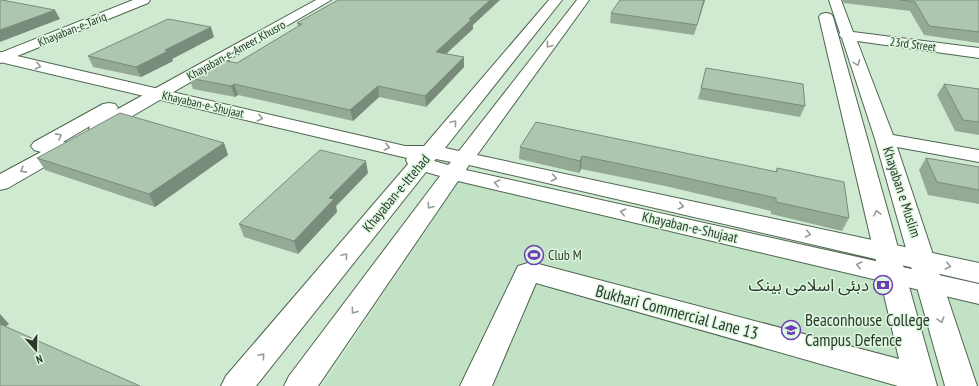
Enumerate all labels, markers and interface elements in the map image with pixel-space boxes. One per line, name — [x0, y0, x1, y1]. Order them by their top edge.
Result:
street label: Khayaban-e-Tariq — [36, 8, 108, 50]
street label: Khayaban-e-Ameer Khusro — [184, 17, 288, 83]
street label: 23rd Street — [889, 34, 938, 54]
one-way arrow — [547, 41, 554, 48]
one-way arrow — [852, 60, 860, 67]
one-way arrow — [34, 61, 41, 70]
street label: Khayaban-e-Shujaat — [161, 87, 246, 121]
one-way arrow — [257, 113, 263, 121]
one-way arrow — [450, 120, 457, 127]
one-way arrow — [55, 133, 62, 141]
one-way arrow — [383, 143, 390, 151]
street label: Khayaban e Muslim — [879, 144, 925, 240]
street label: Khayaban-e-Ittehad — [358, 151, 434, 235]
one-way arrow — [20, 166, 27, 173]
one-way arrow — [551, 173, 557, 181]
one-way arrow — [493, 179, 500, 188]
one-way arrow — [678, 201, 684, 209]
one-way arrow — [427, 202, 435, 209]
street label: Khayaban-e-Shujaat — [640, 207, 740, 247]
one-way arrow — [620, 208, 626, 216]
one-way arrow — [873, 209, 882, 216]
one-way arrow — [805, 229, 811, 237]
sports icon: Club M — [523, 244, 545, 266]
place label: Club M — [548, 246, 582, 264]
one-way arrow — [340, 253, 347, 260]
one-way arrow — [945, 261, 951, 269]
one-way arrow — [856, 262, 862, 270]
place label: دبئی اسلامی بینک — [748, 274, 869, 296]
bank icon: دبئی اسلامی بینک — [872, 274, 894, 296]
street label: Bukhari Commercial Lane 13 — [593, 280, 761, 344]
one-way arrow — [352, 307, 359, 314]
place label: Beaconhouse College Campus Defence — [805, 309, 930, 351]
one-way arrow — [936, 316, 945, 323]
school or university icon: Beaconhouse College Campus Defence — [780, 319, 802, 341]
north arrow — [16, 330, 56, 370]
text: N — [34, 352, 45, 367]
one-way arrow — [257, 353, 264, 361]

